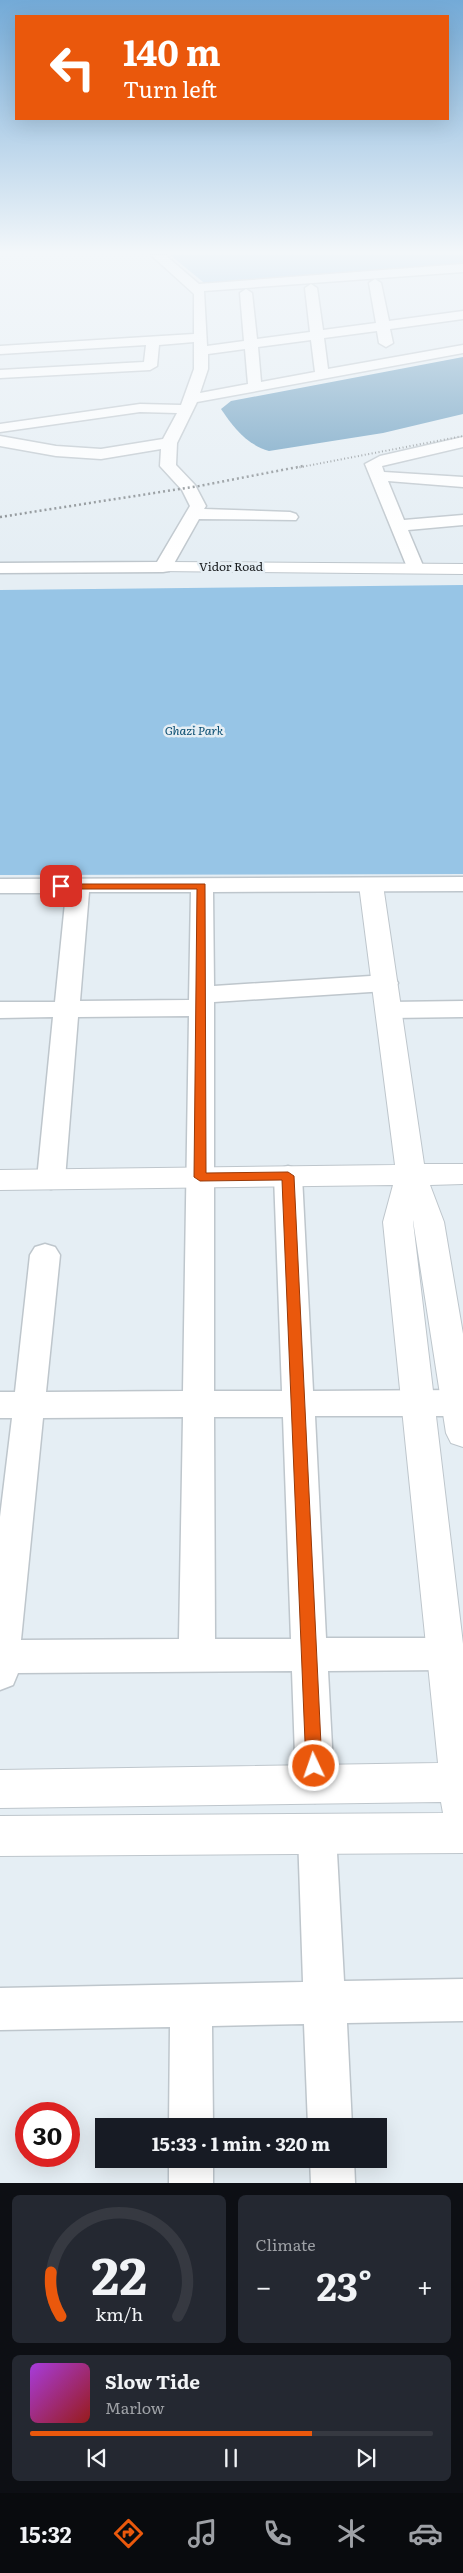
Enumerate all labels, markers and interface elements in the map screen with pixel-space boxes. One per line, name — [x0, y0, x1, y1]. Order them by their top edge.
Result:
text: 140 m — [123, 25, 221, 77]
icon: left — [40, 35, 105, 100]
text: Turn left — [123, 72, 217, 105]
street label: Vidor Road — [199, 557, 264, 575]
park label: Ghazi Park — [165, 721, 224, 739]
pin — [40, 865, 82, 907]
icon: arrive — [47, 872, 75, 900]
position arrow — [287, 1739, 339, 1791]
speed limit sign: 30 — [15, 2102, 80, 2167]
text: 15:33 · 1 min · 320 m — [152, 2129, 330, 2157]
text: Climate — [256, 2232, 316, 2256]
text: 22 — [91, 2234, 147, 2311]
text: 23° — [316, 2256, 372, 2313]
text: − — [256, 2264, 272, 2306]
text: + — [417, 2264, 433, 2306]
text: km/h — [95, 2300, 143, 2327]
text: Slow Tide — [105, 2367, 200, 2395]
text: Marlow — [105, 2395, 165, 2419]
icon: previous — [83, 2444, 111, 2472]
icon: pause — [217, 2444, 245, 2472]
icon: next — [352, 2444, 380, 2472]
icon: directions — [111, 2516, 146, 2551]
icon: music — [185, 2516, 220, 2551]
icon: phone — [260, 2516, 295, 2551]
icon: climate — [334, 2516, 369, 2551]
icon: car — [408, 2516, 443, 2551]
text: 15:32 — [20, 2517, 72, 2550]

